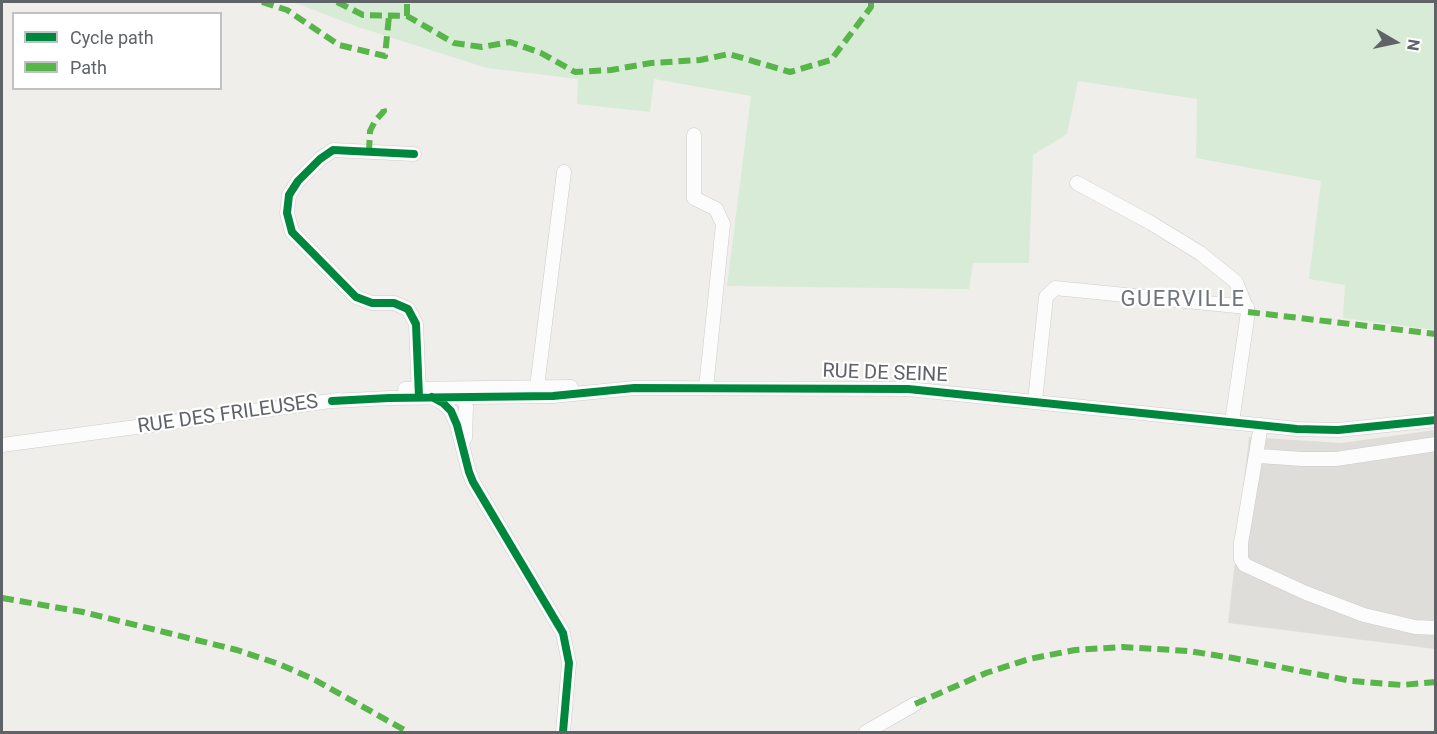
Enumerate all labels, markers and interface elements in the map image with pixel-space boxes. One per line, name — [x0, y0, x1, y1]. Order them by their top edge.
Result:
legend — [12, 12, 222, 90]
north arrow — [1365, 12, 1425, 72]
text: Cycle path — [70, 27, 154, 48]
text: N — [1403, 38, 1424, 52]
text: Path — [70, 57, 107, 78]
district label: GUERVILLE — [1121, 287, 1245, 313]
street label: RUE DE SEINE — [822, 360, 948, 388]
street label: RUE DES FRILEUSES — [136, 390, 320, 440]

